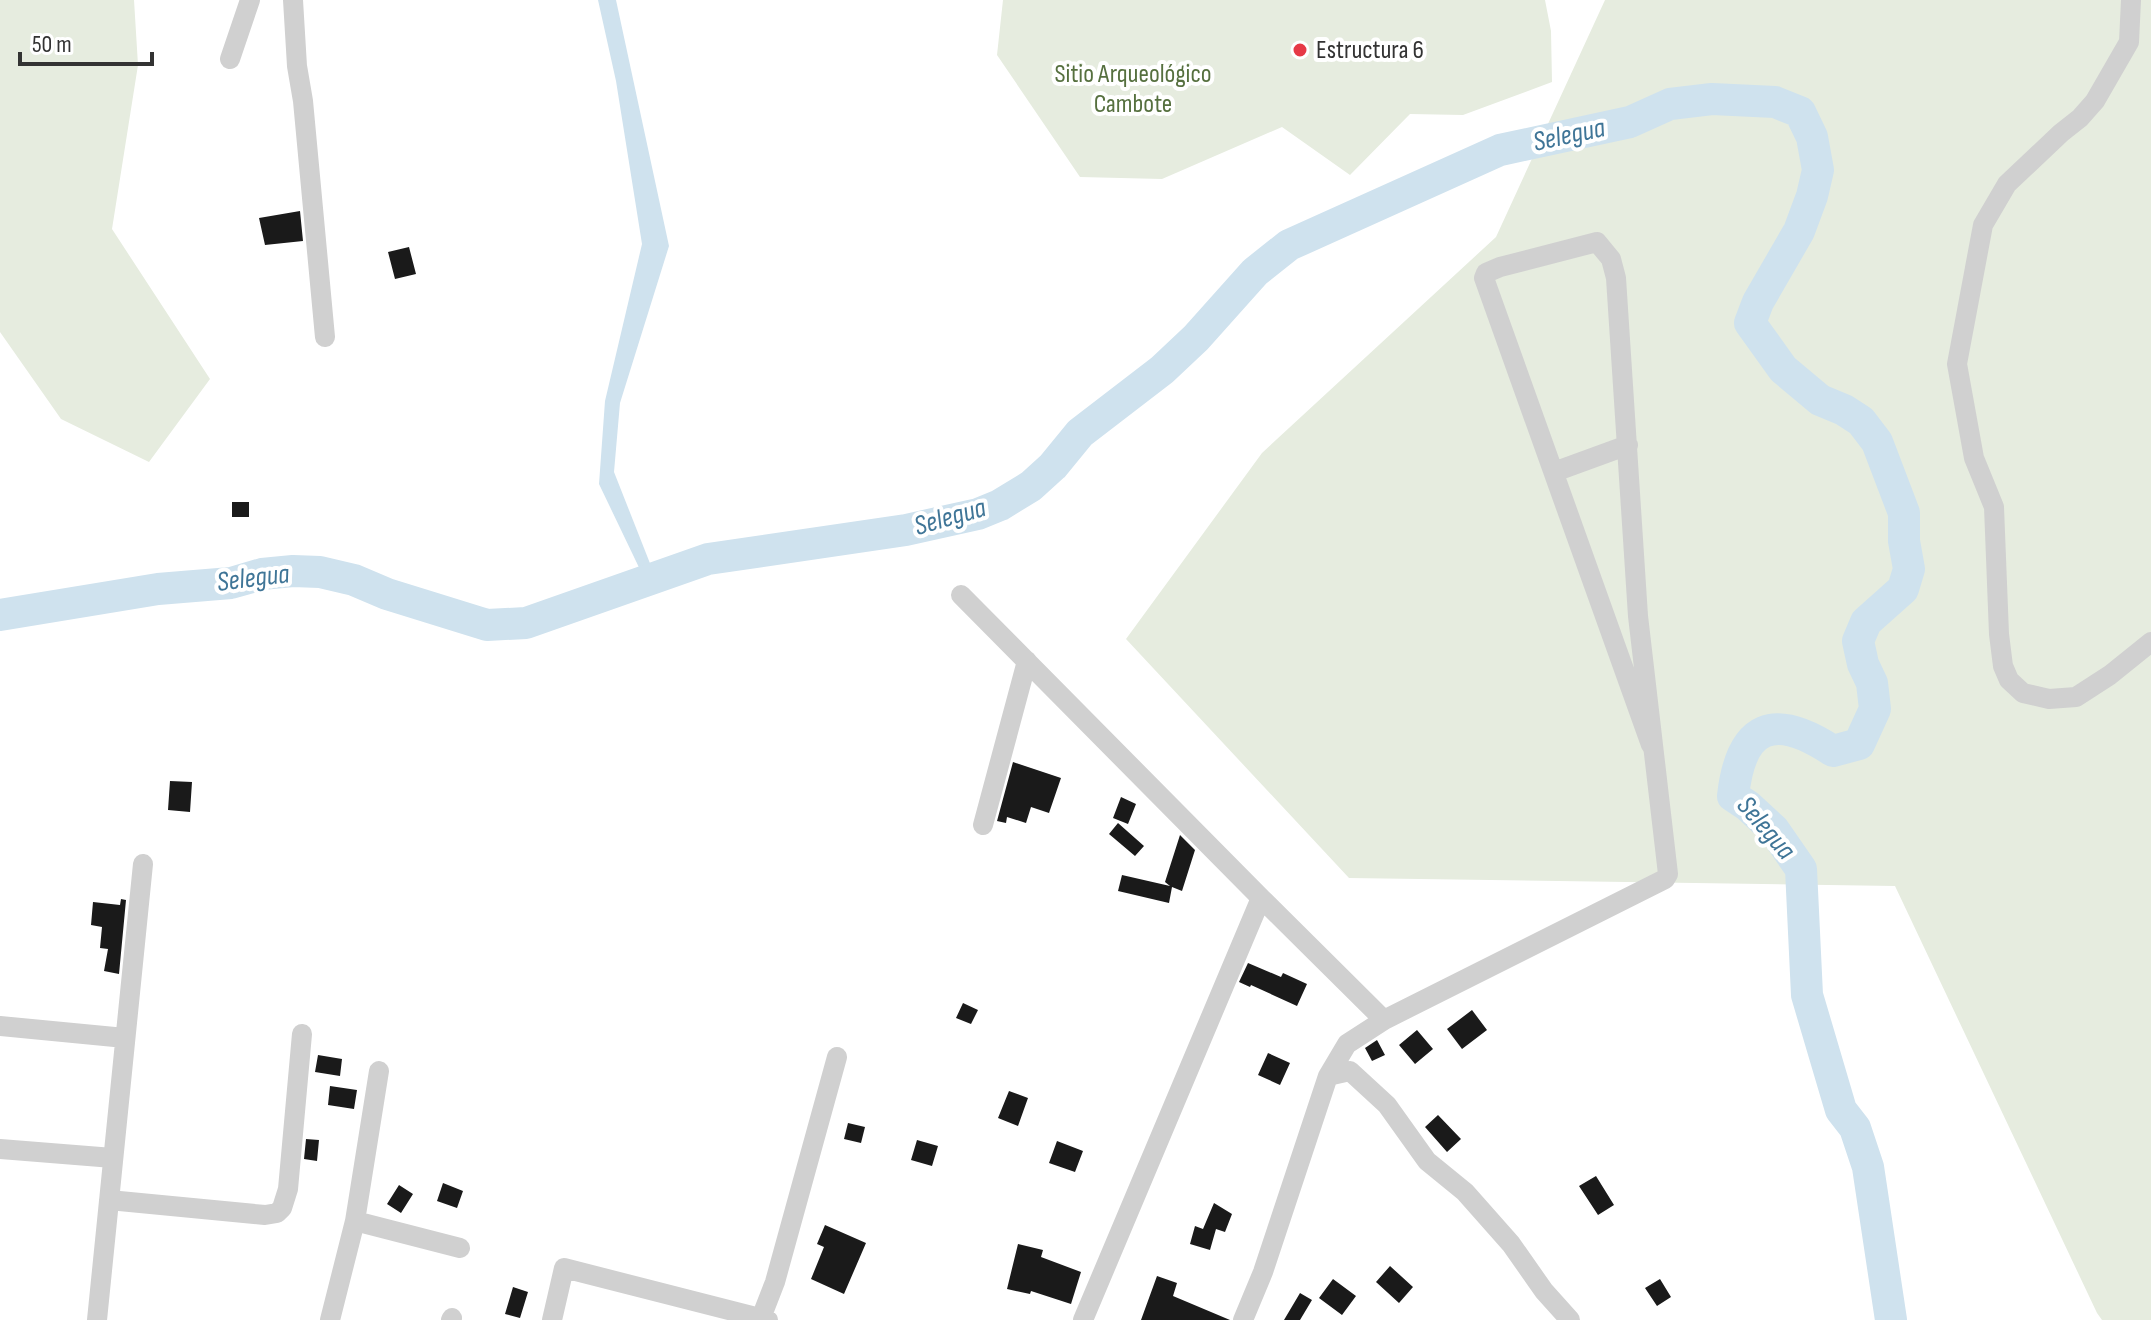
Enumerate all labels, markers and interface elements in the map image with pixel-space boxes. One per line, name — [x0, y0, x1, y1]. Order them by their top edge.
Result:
scale bar — [20, 16, 152, 66]
text: 50 m — [32, 30, 72, 59]
place label: Estructura 6 — [1316, 35, 1424, 66]
marker: Estructura 6 — [1291, 41, 1309, 59]
park label: Sitio Arqueológico Cambote — [1054, 59, 1212, 120]
water label: Selegua — [1530, 111, 1609, 159]
water label: Selegua — [910, 491, 990, 543]
water label: Selegua — [215, 557, 292, 599]
water label: Selegua — [1730, 790, 1803, 867]

